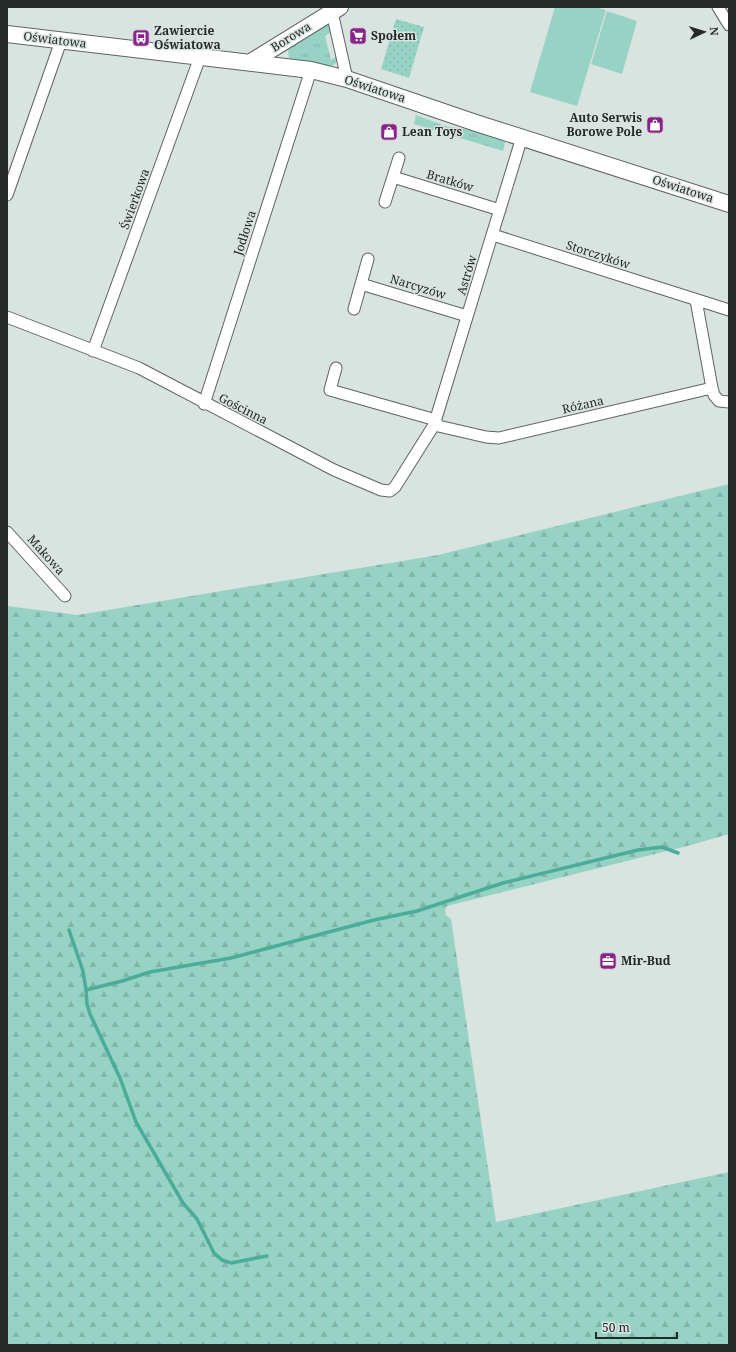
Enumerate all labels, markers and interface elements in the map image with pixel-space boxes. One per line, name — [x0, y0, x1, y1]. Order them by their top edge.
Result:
north arrow — [684, 12, 724, 52]
street label: Borowa — [267, 17, 314, 56]
place label: Zawiercie Oświatowa — [154, 22, 221, 53]
supermarket icon: Społem — [348, 26, 368, 46]
text: N — [707, 26, 722, 36]
street label: Oświatowa — [23, 27, 88, 52]
place label: Społem — [371, 27, 416, 44]
bus stop icon: Zawiercie Oświatowa — [131, 28, 151, 48]
street label: Oświatowa — [342, 71, 408, 106]
place label: Auto Serwis Borowe Pole — [567, 109, 642, 140]
shop icon: Auto Serwis Borowe Pole — [645, 115, 665, 135]
shop icon: Lean Toys — [379, 122, 399, 142]
place label: Lean Toys — [402, 123, 462, 140]
street label: Bratków — [425, 165, 476, 196]
street label: Świerkowa — [116, 166, 153, 232]
street label: Oświatowa — [650, 171, 716, 206]
street label: Jodłowa — [229, 208, 260, 259]
street label: Storczyków — [564, 236, 633, 273]
street label: Astrów — [452, 252, 481, 297]
street label: Narcyzów — [388, 270, 449, 303]
street label: Gościnna — [216, 389, 271, 428]
street label: Różana — [560, 391, 606, 418]
street label: Makowa — [24, 531, 69, 579]
office icon: Mir-Bud — [598, 951, 618, 971]
place label: Mir-Bud — [621, 952, 671, 969]
scale bar — [596, 1314, 677, 1340]
text: 50 m — [602, 1319, 630, 1336]

